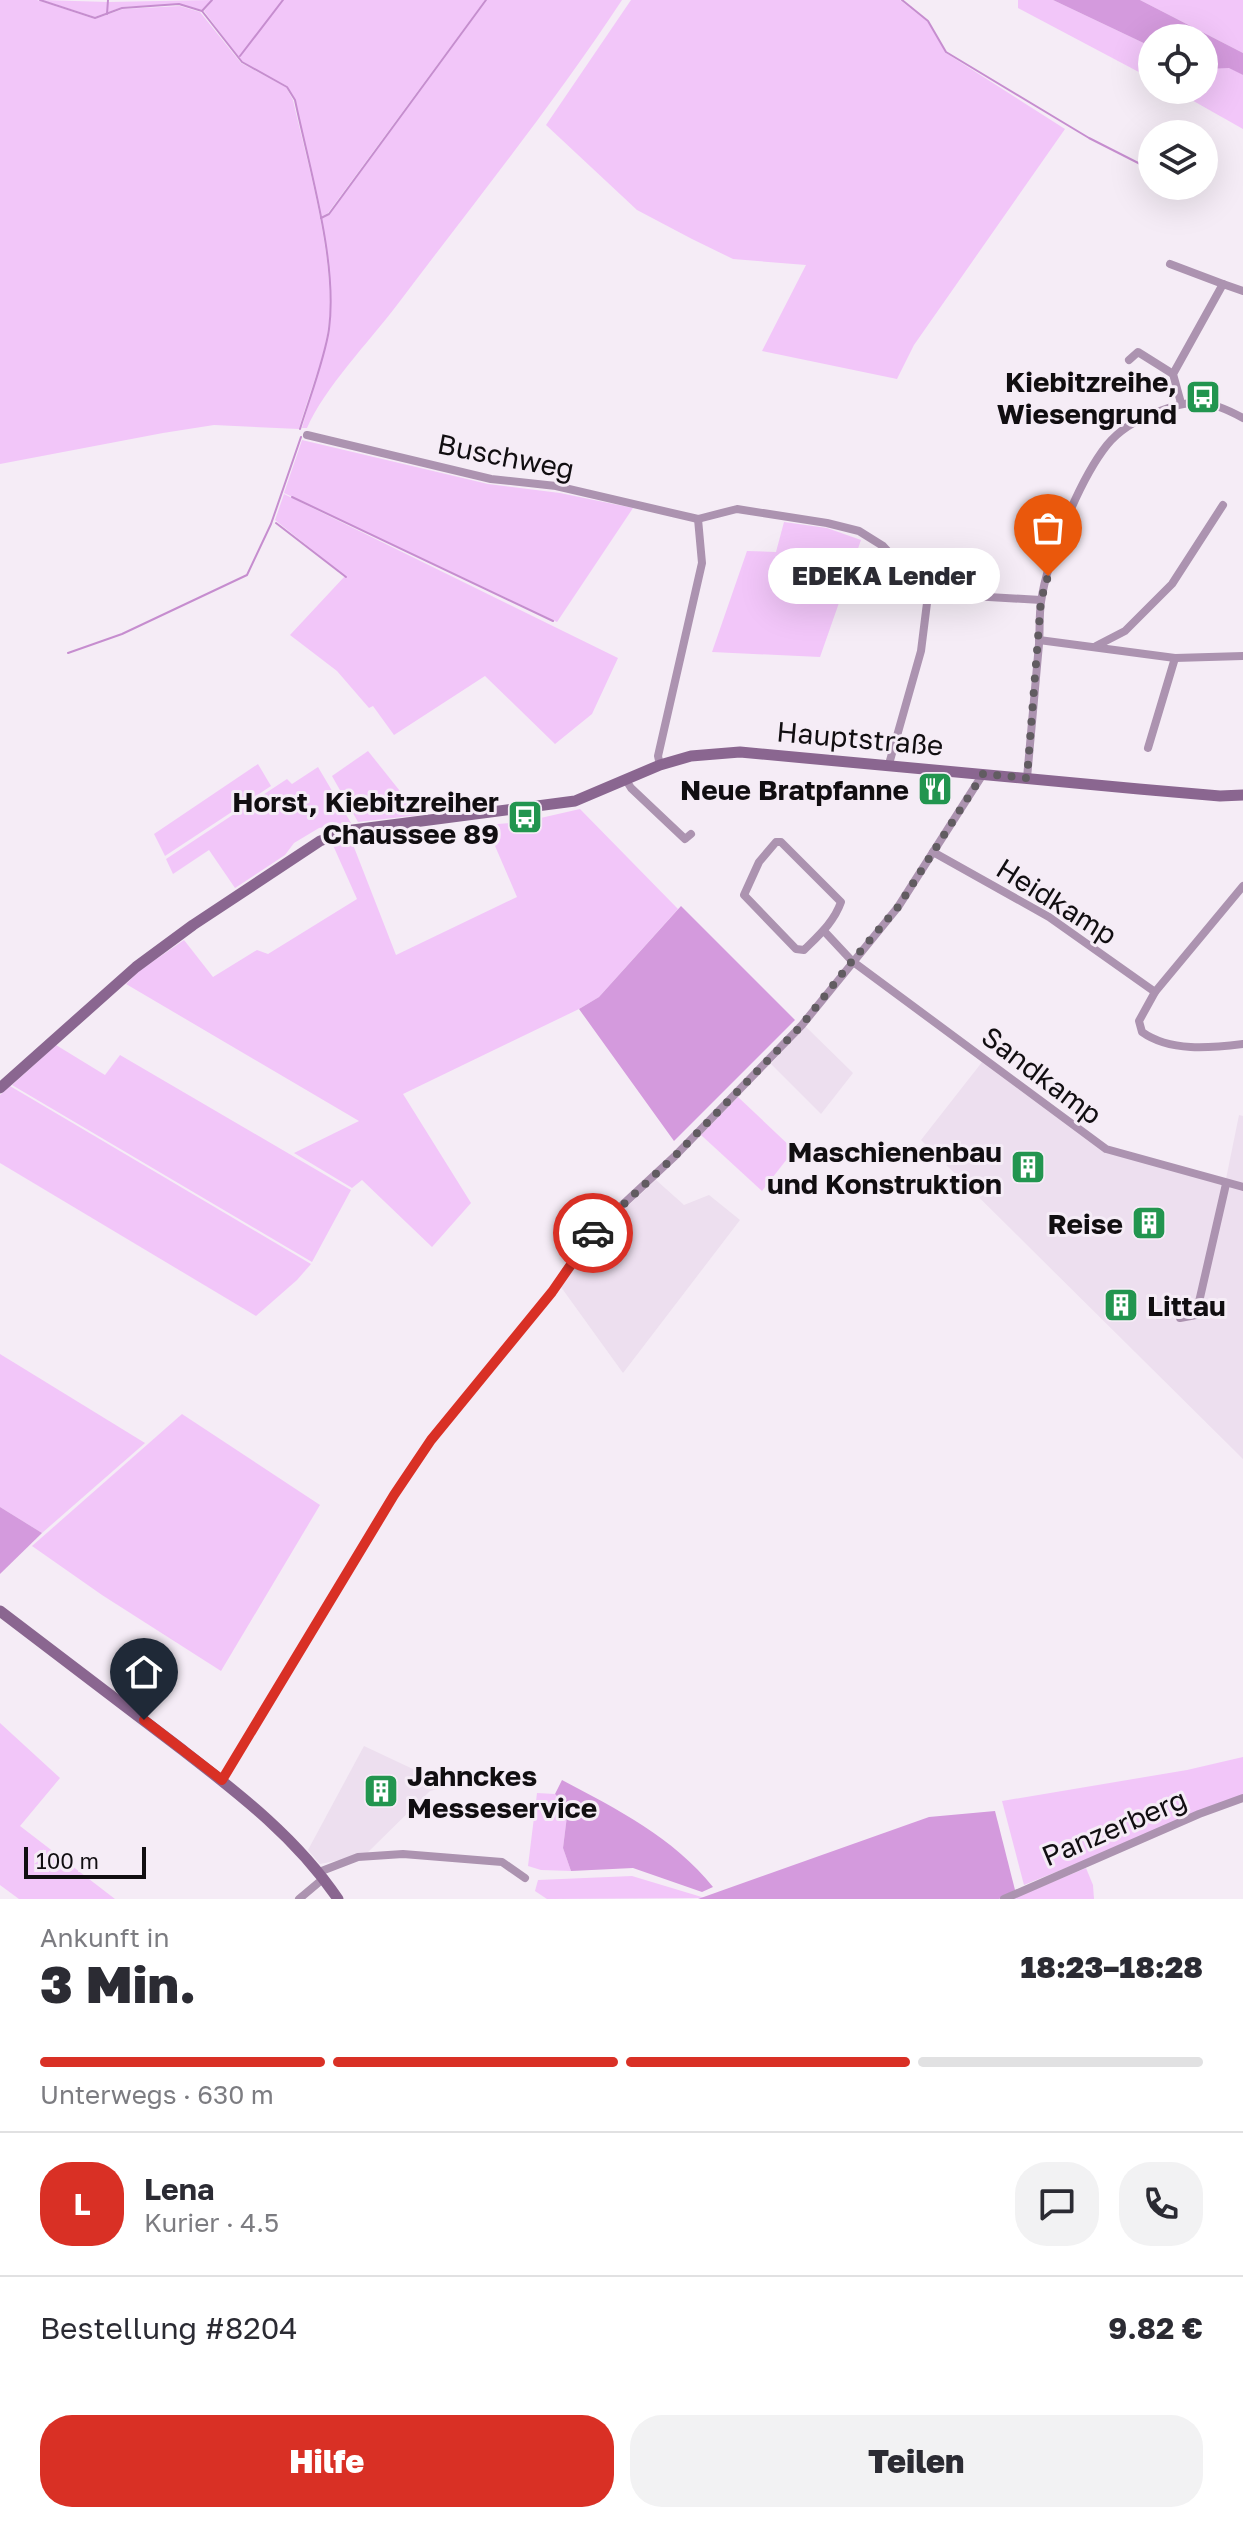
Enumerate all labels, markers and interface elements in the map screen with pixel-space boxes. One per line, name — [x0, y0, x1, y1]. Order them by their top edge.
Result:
map controls — [1138, 24, 1218, 200]
button: locate — [1138, 24, 1218, 104]
button: layers — [1138, 120, 1218, 200]
place label: Kiebitzreihe, Wiesengrund — [997, 365, 1177, 430]
bus stop icon: Kiebitzreihe, Wiesengrund — [1184, 378, 1222, 416]
street label: Buschweg — [435, 427, 577, 485]
pin — [1014, 494, 1082, 576]
icon: bag — [1026, 506, 1070, 550]
callout: EDEKA Lender — [768, 548, 1000, 604]
text: EDEKA Lender — [792, 560, 976, 591]
street label: Hauptstraße — [775, 714, 945, 762]
restaurant icon: Neue Bratpfanne — [916, 770, 954, 808]
place label: Neue Bratpfanne — [680, 773, 909, 806]
place label: Horst, Kiebitzreiher Chaussee 89 — [232, 785, 499, 850]
bus stop icon: Horst, Kiebitzreiher Chaussee 89 — [506, 798, 544, 836]
street label: Heidkamp — [991, 851, 1123, 951]
street label: Sandkamp — [976, 1019, 1108, 1131]
place label: Maschienenbau und Konstruktion — [767, 1135, 1002, 1200]
building icon: Maschienenbau und Konstruktion — [1009, 1148, 1047, 1186]
courier — [553, 1193, 633, 1273]
building icon: Reise — [1130, 1204, 1168, 1242]
place label: Reise — [1048, 1207, 1123, 1240]
icon: car — [571, 1211, 615, 1255]
building icon: Littau — [1102, 1286, 1140, 1324]
place label: Littau — [1147, 1289, 1226, 1322]
pin — [110, 1638, 178, 1720]
icon: home — [122, 1650, 166, 1694]
place label: Jahnckes Messeservice — [407, 1759, 597, 1824]
building icon: Jahnckes Messeservice — [362, 1772, 400, 1810]
street label: Panzerberg — [1037, 1782, 1191, 1872]
scale bar — [24, 1843, 146, 1879]
text: 100 m — [36, 1847, 99, 1874]
text: Ankunft in — [40, 1922, 169, 1953]
text: 18:23–18:28 — [1020, 1949, 1203, 1985]
text: 3 Min. — [40, 1952, 196, 2014]
text: Unterwegs · 630 m — [40, 2079, 274, 2110]
button: chat — [1015, 2162, 1099, 2246]
button: phone — [1119, 2162, 1203, 2246]
text: Lena — [144, 2171, 214, 2207]
text: L — [73, 2186, 91, 2222]
text: Kurier · 4.5 — [144, 2207, 279, 2238]
text: Bestellung #8204 — [40, 2310, 298, 2346]
text: 9.82 € — [1108, 2310, 1203, 2346]
button: Hilfe — [40, 2415, 614, 2507]
button: Teilen — [630, 2415, 1203, 2507]

